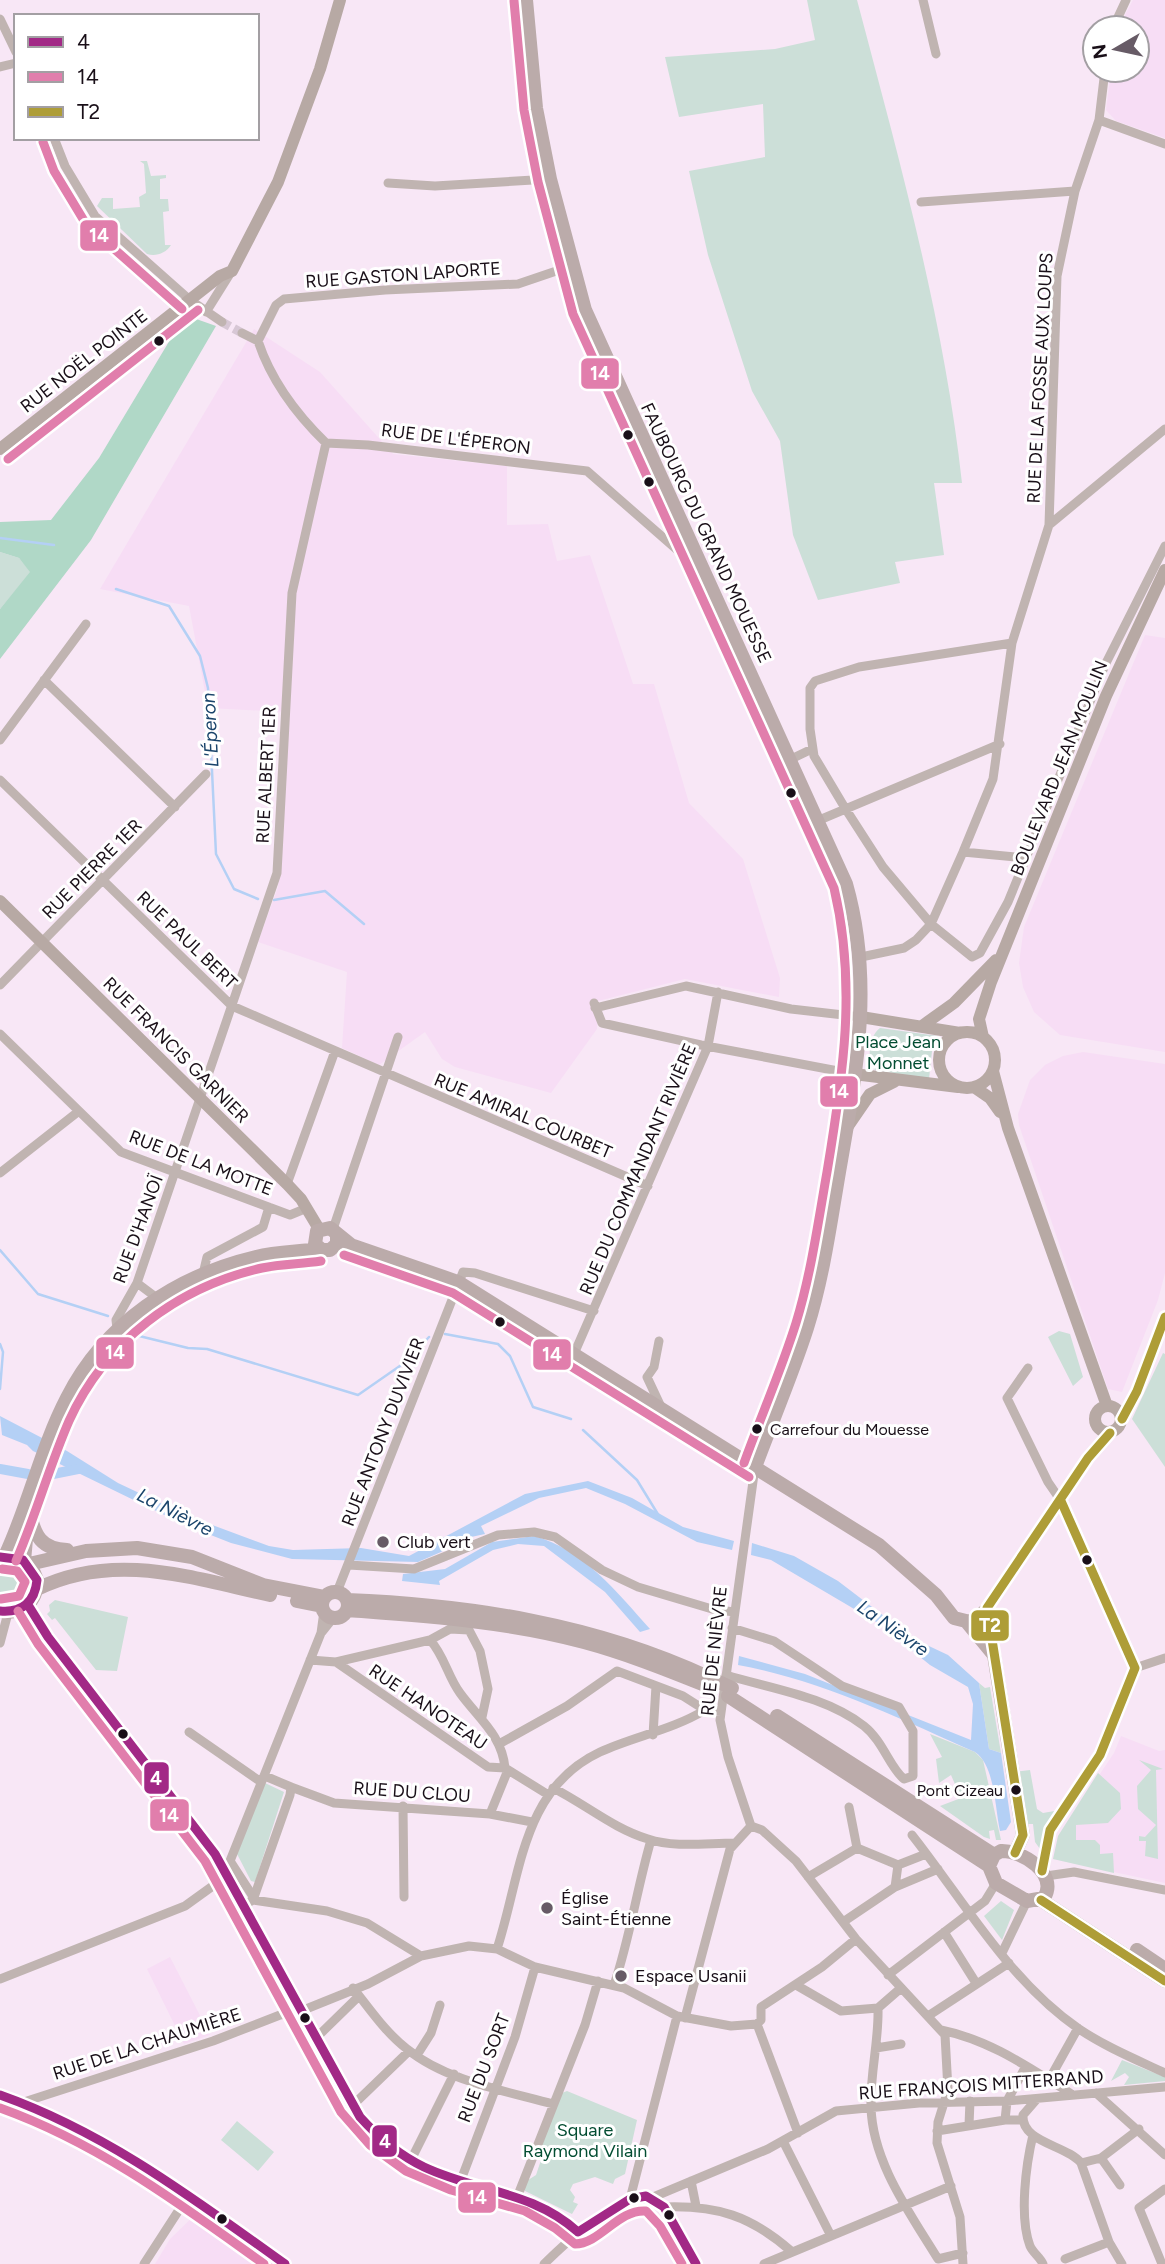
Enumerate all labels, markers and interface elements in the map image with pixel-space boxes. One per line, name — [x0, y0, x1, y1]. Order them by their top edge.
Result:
legend — [14, 14, 259, 140]
north arrow — [1081, 14, 1151, 84]
text: 4 — [77, 29, 90, 54]
text: N — [1087, 43, 1112, 61]
text: 14 — [77, 64, 99, 89]
text: T2 — [77, 99, 100, 124]
line badge: 14 — [79, 219, 119, 252]
text: 14 — [89, 224, 109, 247]
street label: RUE DE LA FOSSE AUX LOUPS — [1022, 252, 1058, 504]
street label: RUE GASTON LAPORTE — [305, 257, 501, 293]
street label: RUE NOËL POINTE — [16, 305, 152, 417]
unlabelled marker — [152, 334, 166, 348]
line badge: 14 — [580, 357, 620, 390]
text: 14 — [590, 362, 610, 385]
street label: FAUBOURG DU GRAND MOUESSE — [636, 399, 776, 667]
street label: RUE DE L'ÉPERON — [380, 419, 532, 459]
unlabelled marker — [621, 428, 635, 442]
unlabelled marker — [642, 475, 656, 489]
street label: BOULEVARD JEAN MOULIN — [1006, 657, 1112, 879]
water label: L'Éperon — [197, 692, 223, 768]
street label: RUE ALBERT 1ER — [251, 706, 281, 844]
unlabelled marker — [784, 786, 798, 800]
street label: RUE PIERRE 1ER — [38, 815, 146, 923]
street label: RUE PAUL BERT — [132, 887, 242, 993]
street label: RUE FRANCIS GARNIER — [98, 972, 254, 1128]
park label: Place Jean Monnet — [855, 1031, 941, 1074]
street label: RUE DU COMMANDANT RIVIÈRE — [575, 1040, 701, 1298]
street label: RUE AMIRAL COURBET — [431, 1069, 615, 1164]
line badge: 14 — [819, 1075, 859, 1108]
text: 14 — [829, 1080, 849, 1103]
street label: RUE DE LA MOTTE — [126, 1125, 276, 1201]
street label: RUE D'HANOÏ — [108, 1172, 168, 1286]
unlabelled marker — [493, 1315, 507, 1329]
street label: RUE ANTONY DUVIVIER — [337, 1335, 429, 1529]
line badge: 14 — [95, 1336, 135, 1370]
line badge: 14 — [532, 1338, 572, 1371]
text: 14 — [105, 1341, 125, 1364]
text: 14 — [542, 1343, 562, 1366]
place label: Carrefour du Mouesse — [770, 1420, 929, 1439]
marker: Carrefour du Mouesse — [750, 1422, 764, 1436]
water label: La Nièvre — [133, 1483, 217, 1541]
place label: Club vert — [397, 1531, 471, 1553]
marker: Club vert — [375, 1534, 391, 1550]
unlabelled marker — [1080, 1553, 1094, 1567]
street label: RUE DE NIÈVRE — [696, 1585, 732, 1717]
water label: La Nièvre — [853, 1595, 934, 1661]
line badge: T2 — [970, 1609, 1010, 1642]
text: T2 — [979, 1614, 1001, 1637]
street label: RUE HANOTEAU — [365, 1659, 491, 1755]
unlabelled marker — [116, 1727, 130, 1741]
line badge: 4 — [143, 1761, 170, 1795]
text: 4 — [150, 1767, 162, 1790]
street label: RUE DU CLOU — [353, 1777, 471, 1807]
place label: Pont Cizeau — [917, 1781, 1003, 1800]
marker: Pont Cizeau — [1009, 1783, 1023, 1797]
line badge: 14 — [149, 1798, 190, 1832]
text: 14 — [159, 1804, 179, 1827]
place label: Église Saint-Étienne — [561, 1887, 671, 1930]
marker: Église Saint-Étienne — [539, 1900, 555, 1916]
place label: Espace Usanii — [635, 1965, 747, 1987]
marker: Espace Usanii — [613, 1968, 629, 1984]
street label: RUE DE LA CHAUMIÈRE — [50, 2003, 244, 2085]
street label: RUE DU SORT — [453, 2010, 515, 2126]
unlabelled marker — [298, 2011, 312, 2025]
street label: RUE FRANÇOIS MITTERRAND — [858, 2065, 1104, 2105]
park label: Square Raymond Vilain — [523, 2119, 647, 2162]
line badge: 4 — [371, 2124, 398, 2158]
text: 4 — [379, 2130, 391, 2153]
line badge: 14 — [457, 2181, 497, 2214]
text: 14 — [467, 2186, 487, 2209]
unlabelled marker — [627, 2191, 641, 2205]
unlabelled marker — [662, 2208, 676, 2222]
unlabelled marker — [215, 2212, 229, 2226]

